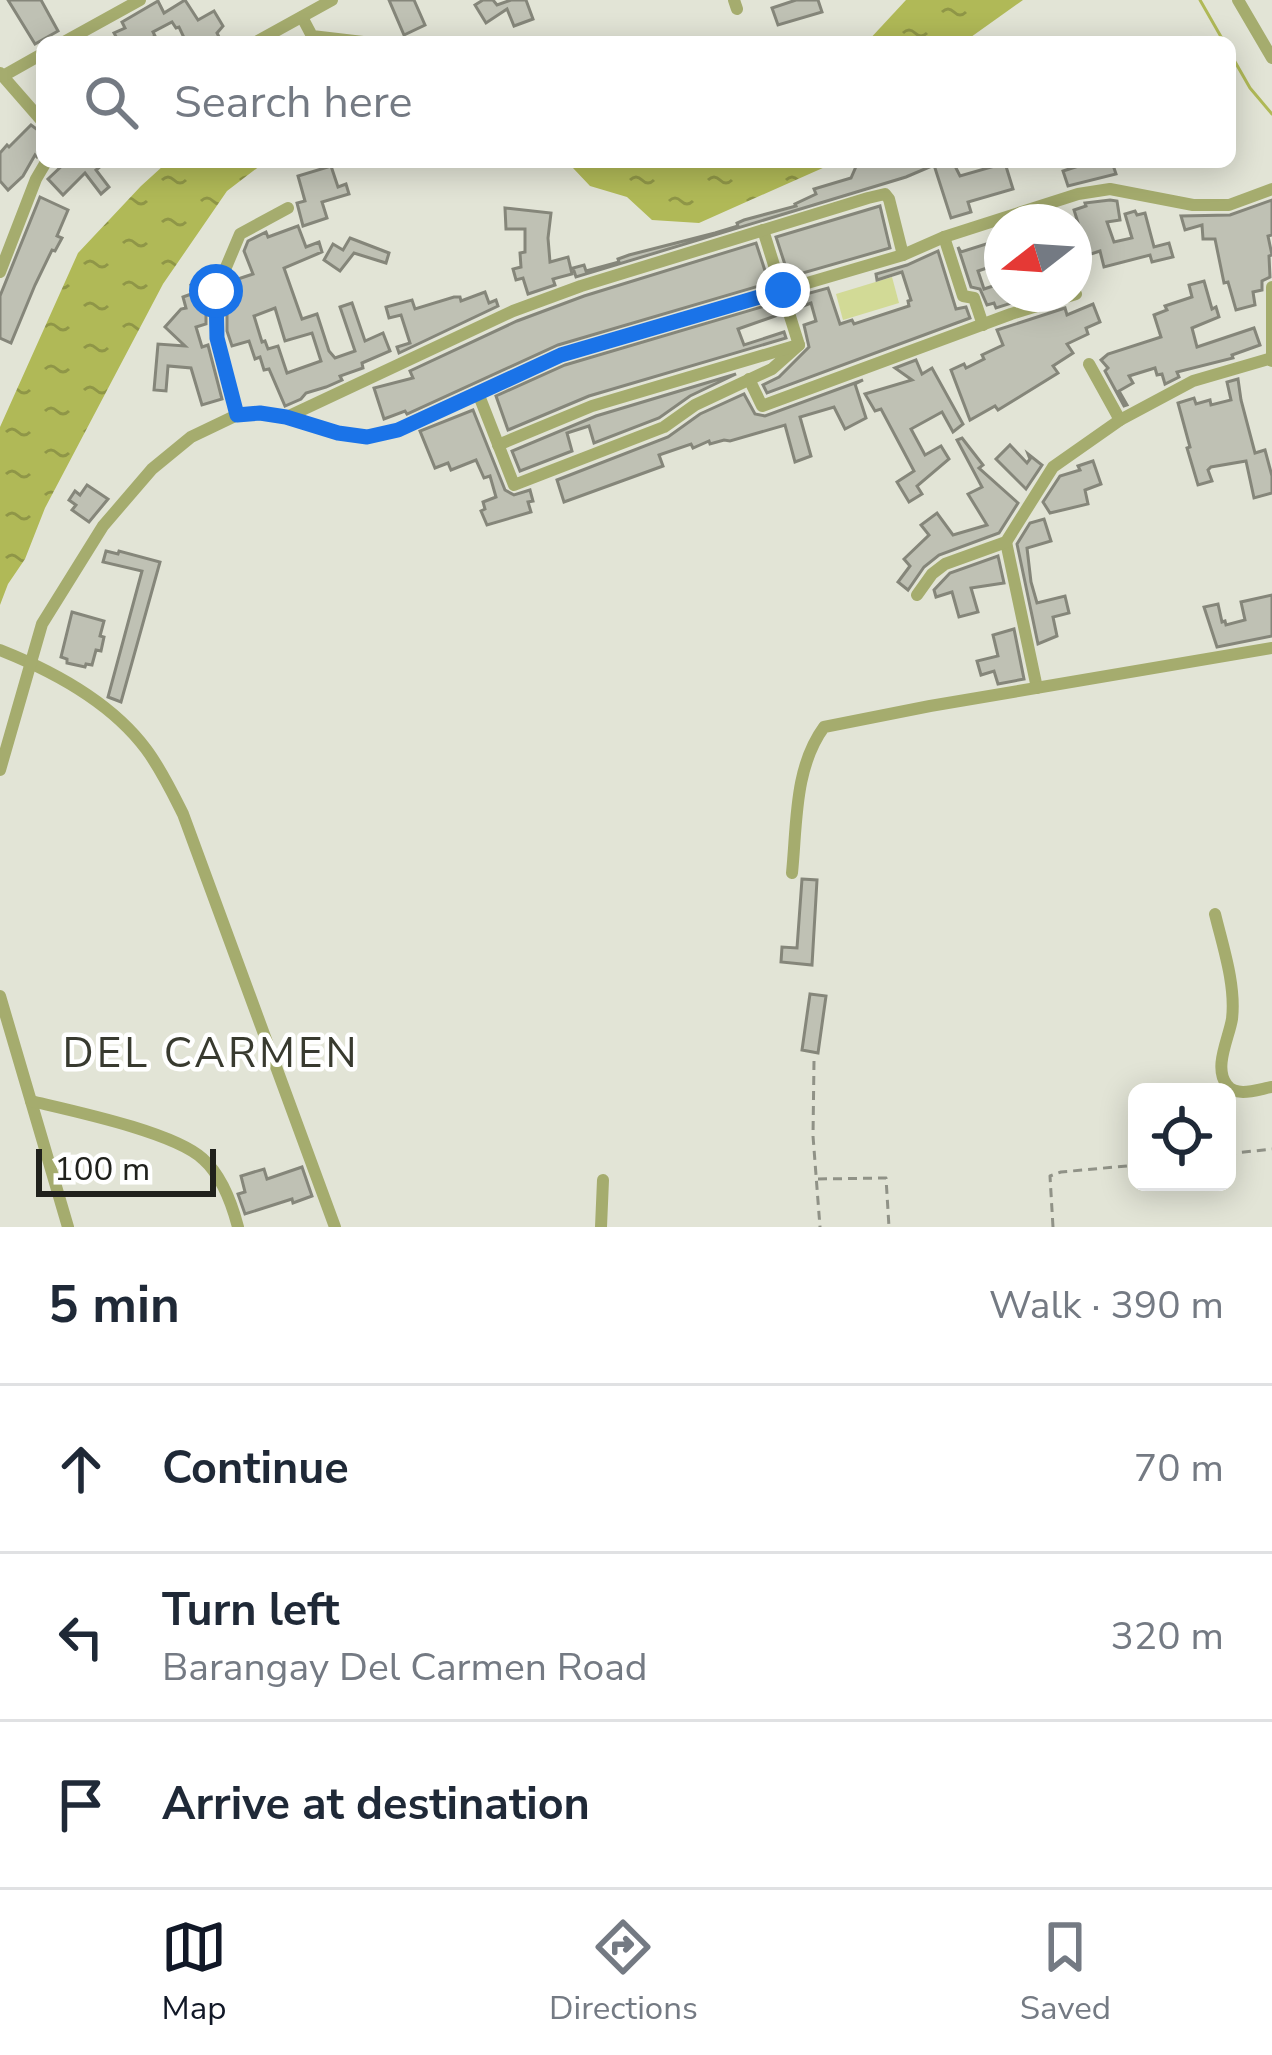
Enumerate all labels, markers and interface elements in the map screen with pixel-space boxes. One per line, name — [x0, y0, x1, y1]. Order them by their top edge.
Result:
search box — [36, 36, 1236, 168]
icon: search — [78, 69, 144, 135]
text: Search here — [174, 72, 413, 133]
north arrow — [984, 204, 1092, 312]
route end — [756, 263, 810, 317]
route start — [189, 264, 243, 318]
district label: DEL CARMEN — [63, 1025, 359, 1082]
map controls — [1128, 1083, 1236, 1191]
button: locate — [1128, 1083, 1236, 1191]
scale bar — [36, 1143, 216, 1196]
text: 100 m — [54, 1147, 150, 1192]
text: 5 min — [48, 1270, 180, 1340]
text: Walk · 390 m — [989, 1279, 1224, 1332]
icon: ahead — [48, 1436, 114, 1502]
text: Continue — [162, 1438, 349, 1499]
text: 70 m — [1134, 1442, 1224, 1495]
text: Turn left — [162, 1580, 340, 1641]
icon: left — [48, 1604, 114, 1670]
text: 320 m — [1110, 1610, 1224, 1663]
text: Barangay Del Carmen Road — [162, 1641, 648, 1694]
icon: arrive — [48, 1772, 114, 1838]
text: Arrive at destination — [162, 1774, 590, 1835]
tab: Map — [161, 1914, 227, 2031]
tab: Directions — [549, 1914, 698, 2031]
tab: Saved — [1020, 1914, 1111, 2031]

